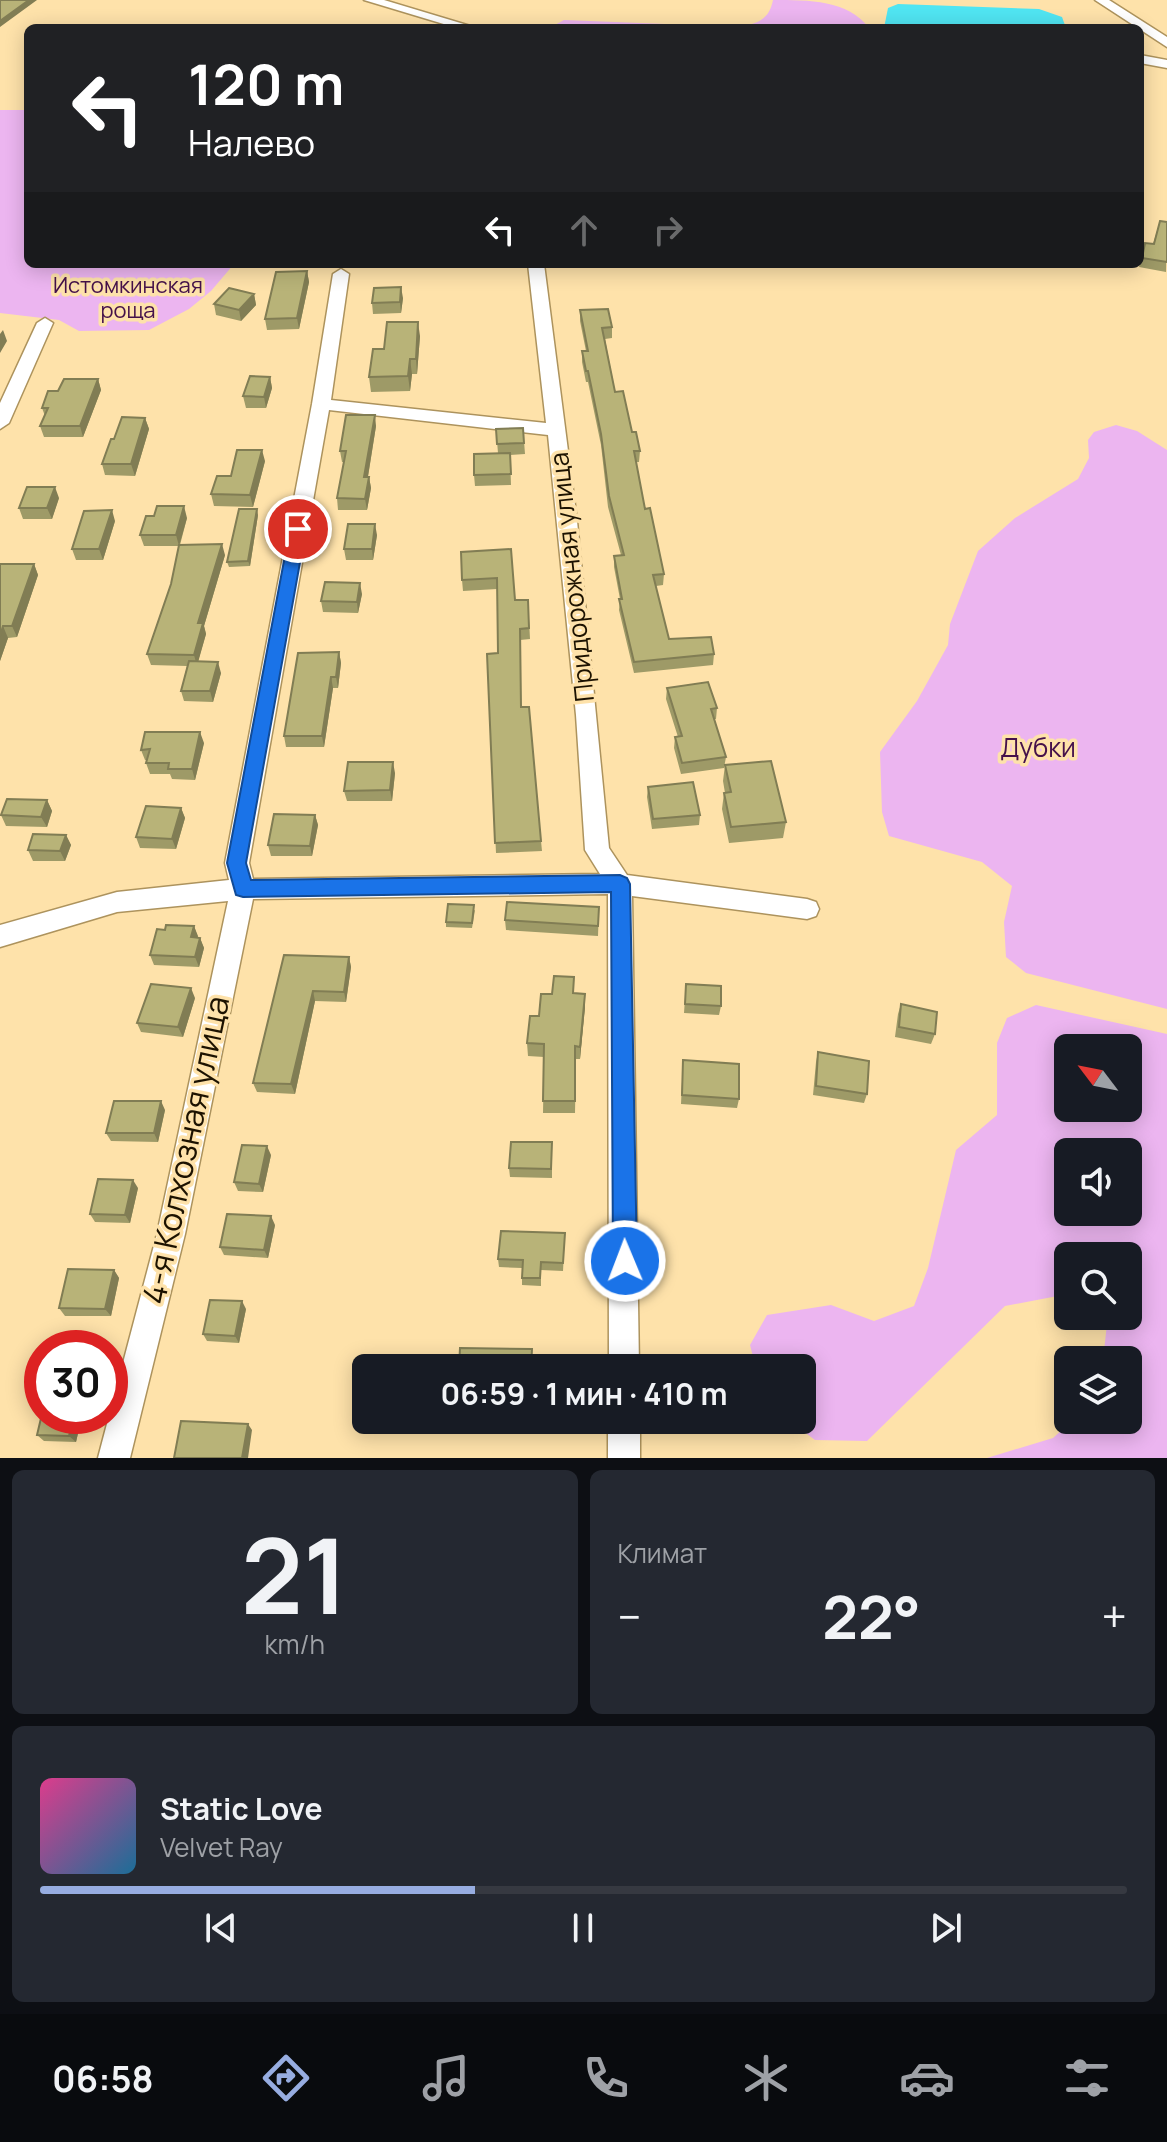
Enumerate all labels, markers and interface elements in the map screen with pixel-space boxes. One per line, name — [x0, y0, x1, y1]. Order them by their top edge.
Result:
text: 120 m — [188, 45, 344, 122]
icon: left — [56, 56, 160, 160]
text: Налево — [188, 118, 315, 167]
icon: left — [478, 208, 522, 252]
icon: ahead — [562, 208, 606, 252]
icon: right — [646, 208, 690, 252]
park label: Истомкинская роща — [53, 270, 203, 325]
street label: Придорожная улица — [540, 451, 602, 704]
pin — [264, 495, 332, 563]
icon: arrive — [276, 507, 320, 551]
park label: Дубки — [1000, 729, 1076, 765]
street label: 4-я Колхозная улица — [131, 992, 239, 1308]
north arrow — [1054, 1034, 1142, 1122]
map controls — [1054, 1034, 1142, 1434]
button: sound — [1054, 1138, 1142, 1226]
position arrow — [583, 1219, 667, 1303]
button: search — [1054, 1242, 1142, 1330]
speed limit sign: 30 — [24, 1330, 128, 1434]
button: layers — [1054, 1346, 1142, 1434]
text: 06:59 · 1 мин · 410 m — [441, 1373, 727, 1414]
text: 21 — [241, 1503, 348, 1645]
text: Климат — [618, 1535, 707, 1571]
text: 22° — [822, 1575, 921, 1657]
text: − — [618, 1586, 641, 1646]
text: + — [1102, 1586, 1127, 1646]
text: km/h — [265, 1626, 325, 1662]
text: Static Love — [160, 1788, 323, 1829]
text: Velvet Ray — [160, 1829, 283, 1865]
icon: previous — [199, 1906, 243, 1950]
icon: pause — [561, 1906, 605, 1950]
icon: next — [924, 1906, 968, 1950]
icon: directions — [258, 2050, 314, 2106]
icon: music — [418, 2050, 474, 2106]
icon: phone — [578, 2050, 634, 2106]
icon: climate — [738, 2050, 794, 2106]
icon: car — [899, 2050, 955, 2106]
icon: filters — [1059, 2050, 1115, 2106]
text: 06:58 — [52, 2054, 154, 2103]

